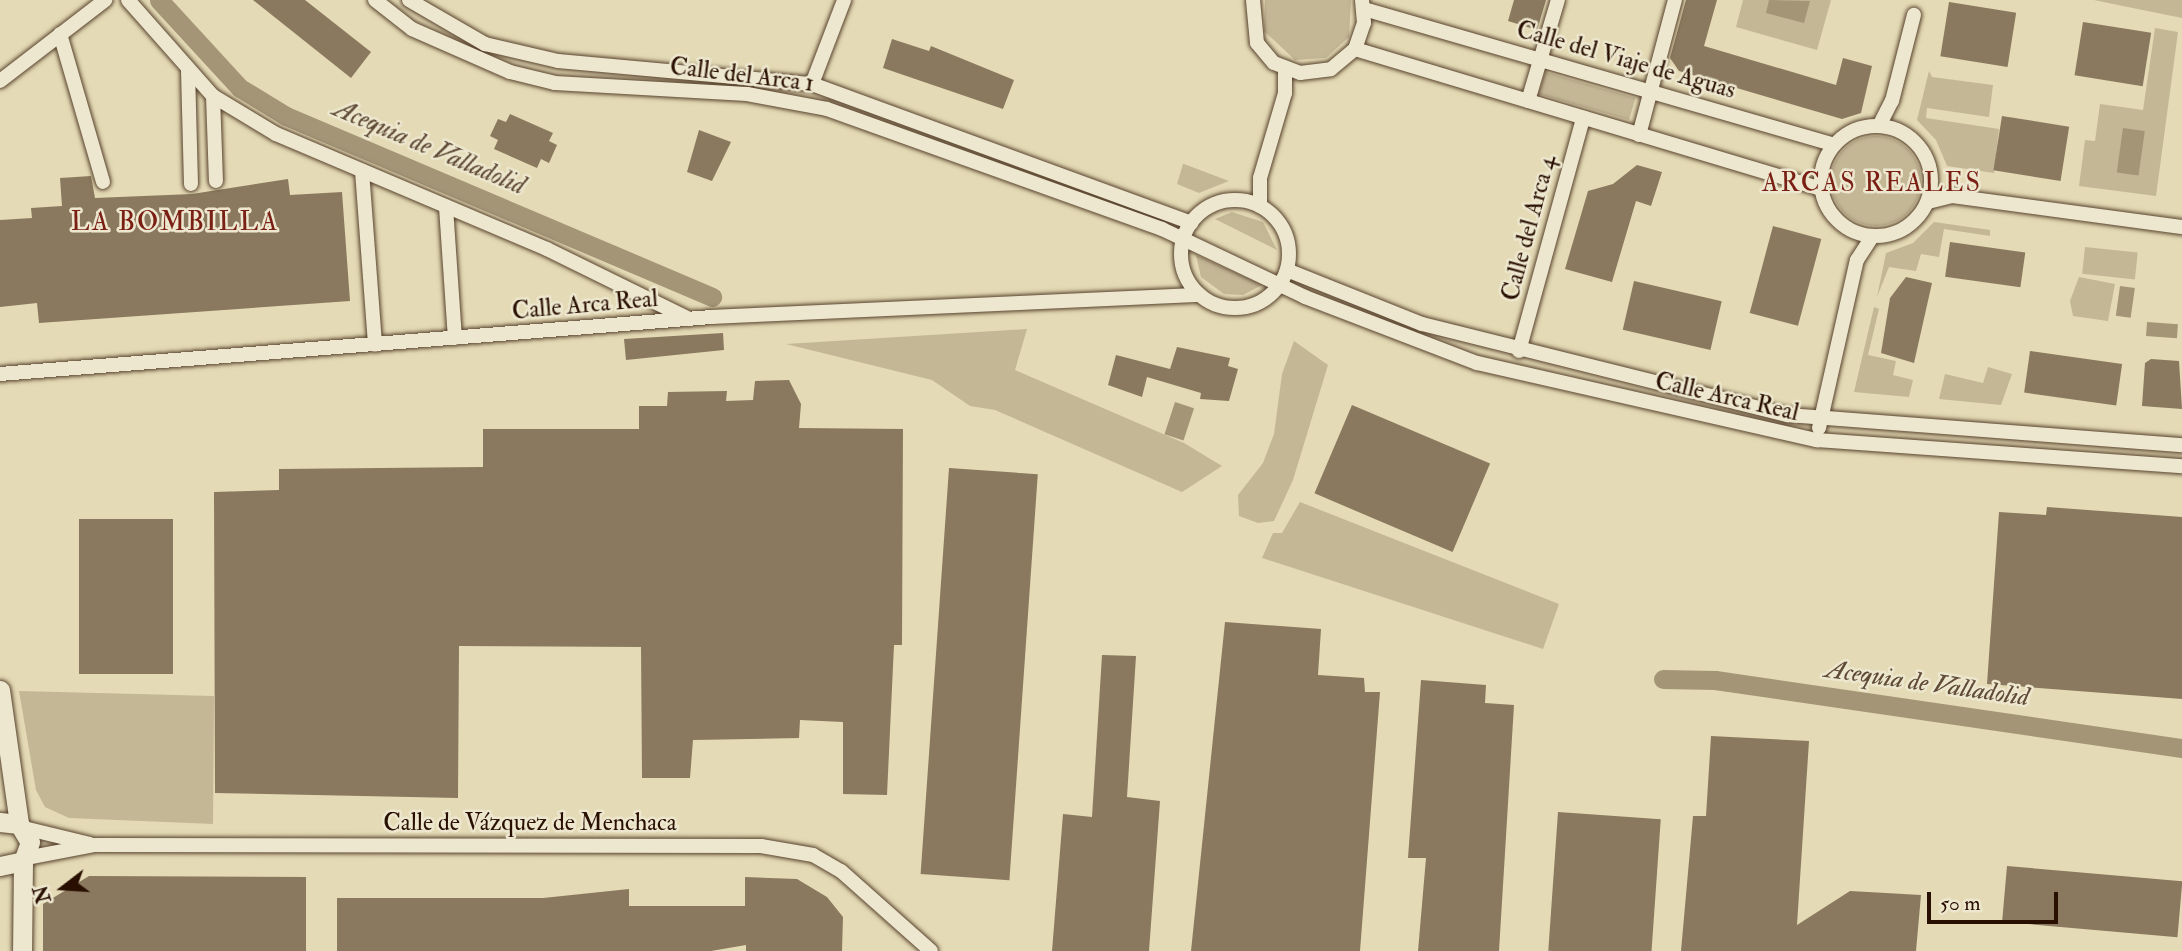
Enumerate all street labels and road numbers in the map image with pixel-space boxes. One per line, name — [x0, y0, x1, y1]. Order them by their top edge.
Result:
street label: Calle del Viaje de Aguas — [1513, 15, 1739, 105]
street label: Calle del Arca 1 — [668, 52, 816, 98]
street label: Calle del Arca 4 — [1496, 152, 1562, 304]
street label: Calle Arca Real — [511, 284, 659, 326]
street label: Calle Arca Real — [1652, 367, 1802, 427]
street label: Calle de Vázquez de Menchaca — [383, 809, 677, 837]

